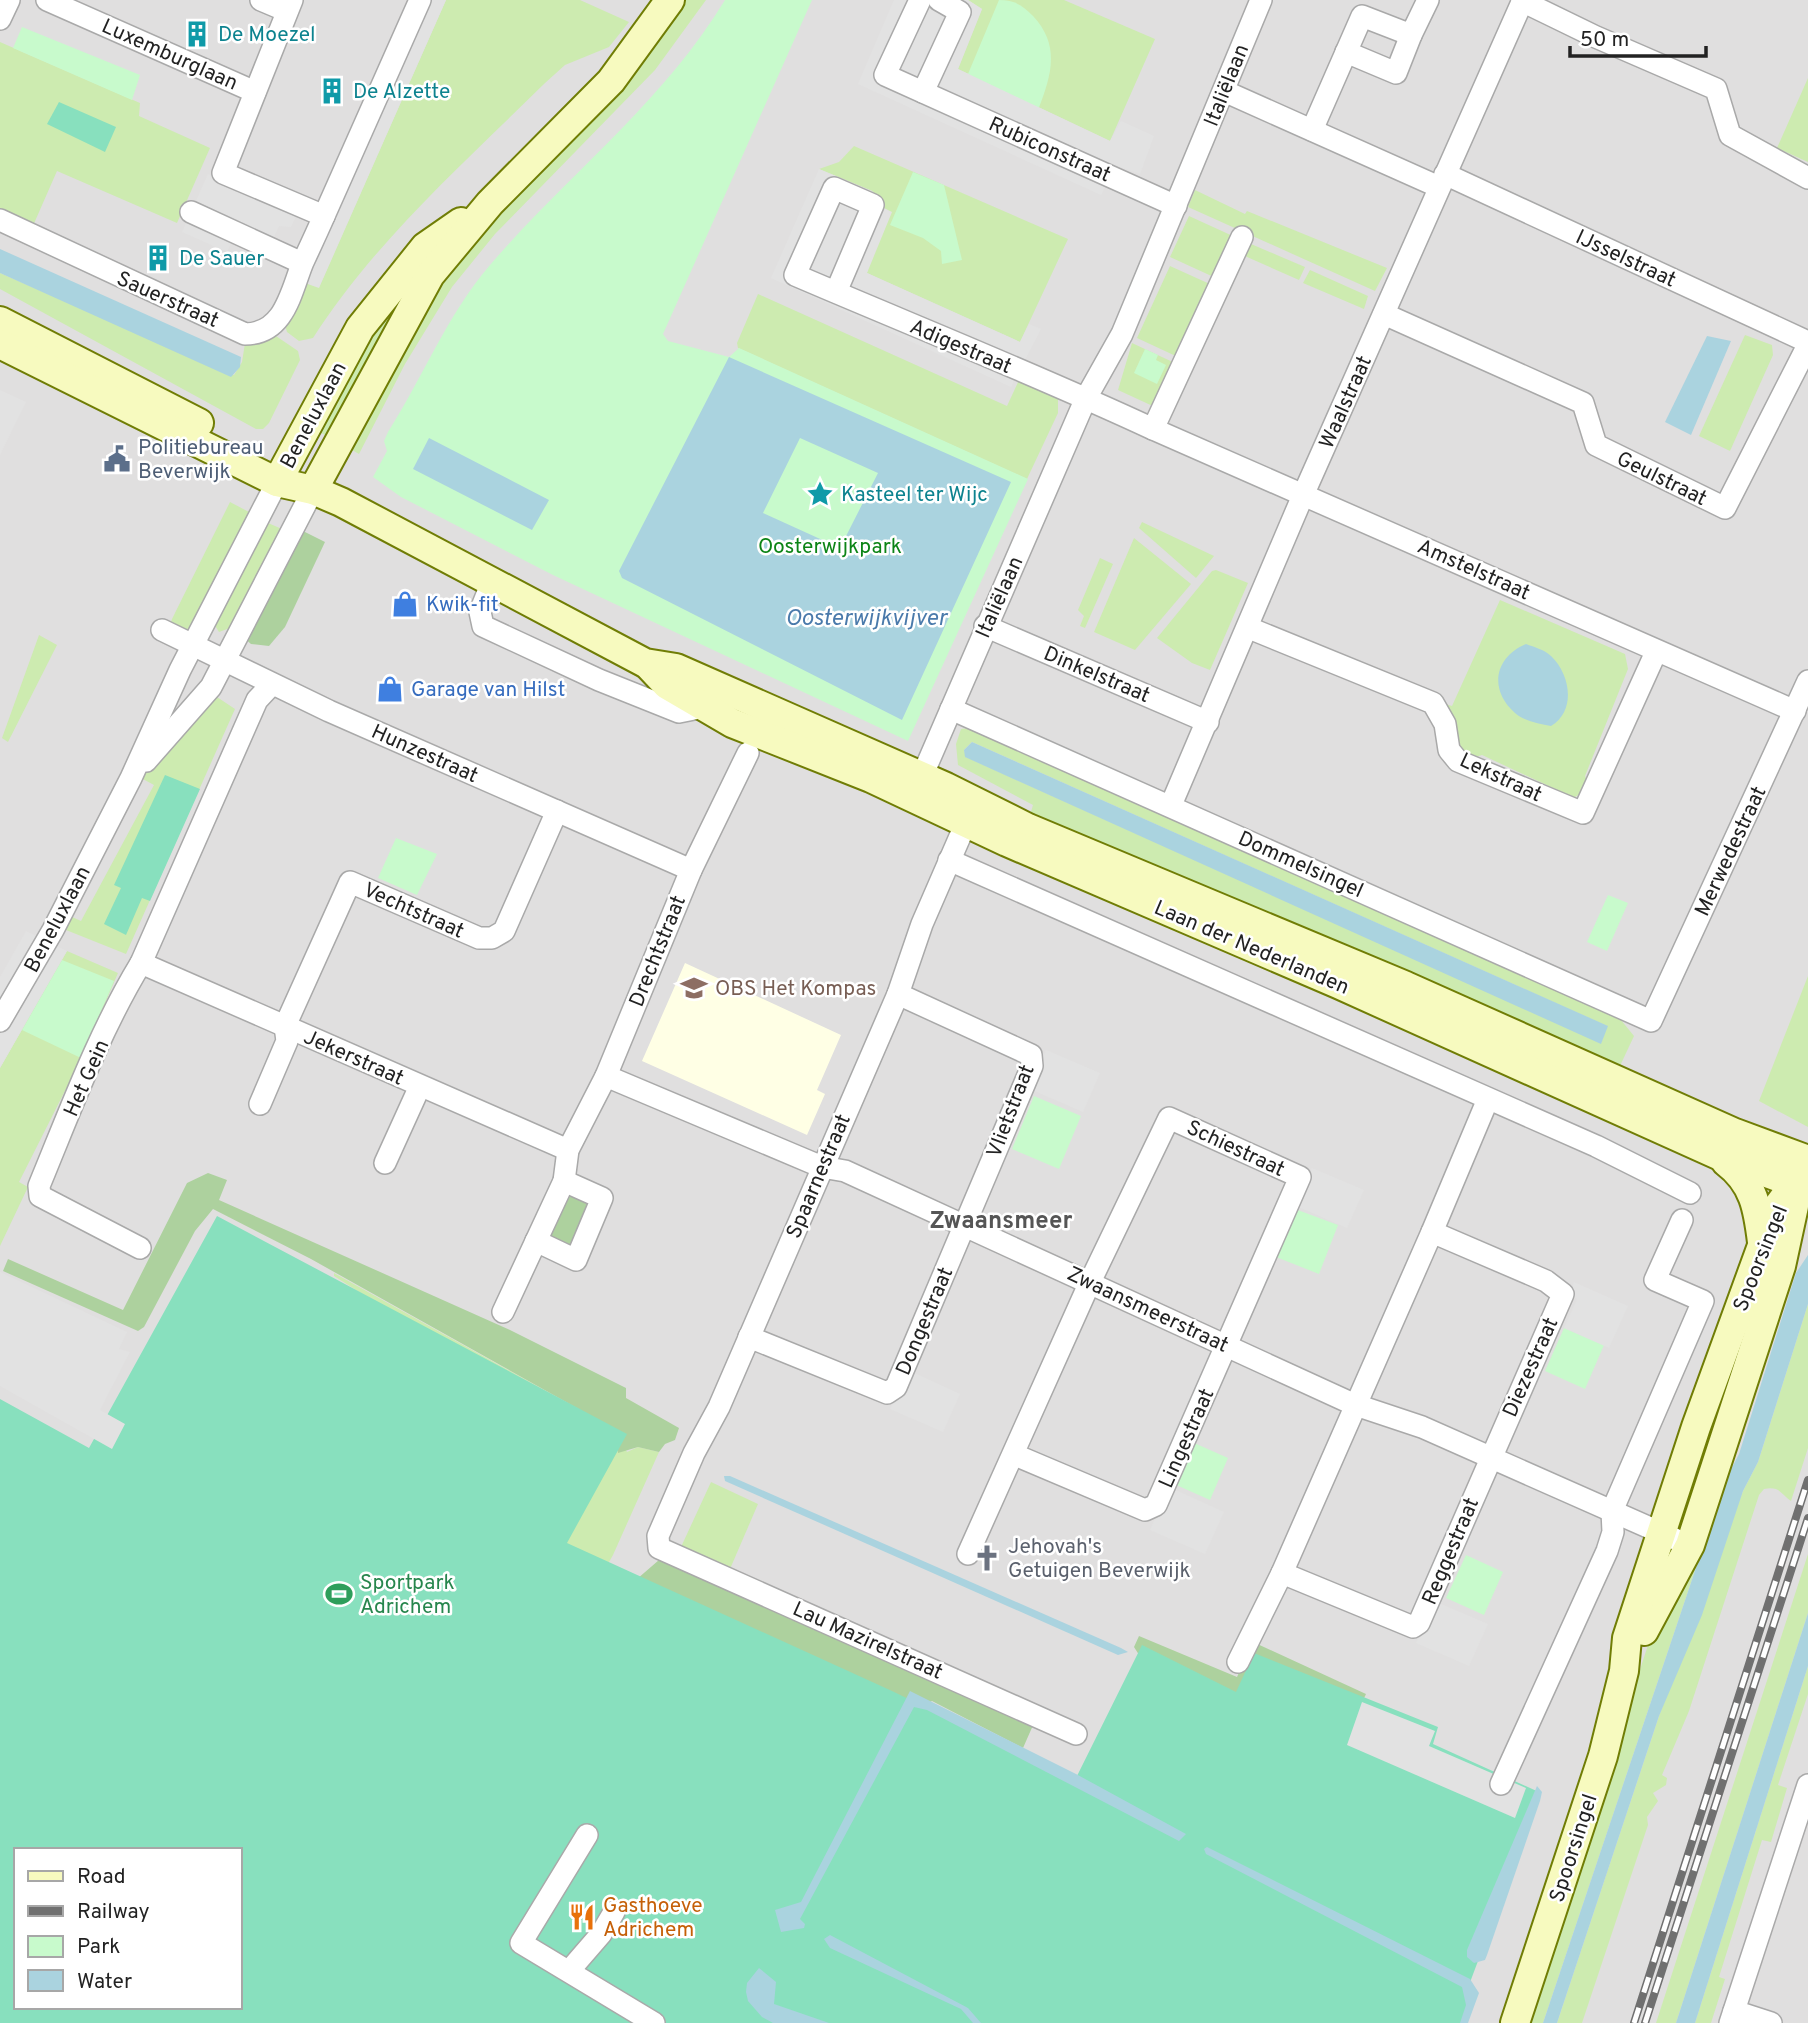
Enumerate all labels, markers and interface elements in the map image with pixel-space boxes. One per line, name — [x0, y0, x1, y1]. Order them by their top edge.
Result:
street label: Luxemburglaan — [97, 13, 242, 97]
scale bar — [1570, 14, 1706, 58]
building icon: De Moezel — [182, 19, 212, 49]
place label: De Moezel — [218, 22, 316, 49]
text: 50 m — [1580, 27, 1629, 54]
street label: Italiëlaan — [1199, 40, 1256, 131]
building icon: De Alzette — [317, 76, 347, 106]
place label: De Alzette — [353, 79, 450, 106]
street label: Rubiconstraat — [984, 111, 1115, 189]
street label: IJsselstraat — [1571, 224, 1680, 294]
building icon: De Sauer — [143, 243, 173, 273]
place label: De Sauer — [179, 246, 264, 273]
street label: Sauerstraat — [112, 266, 223, 335]
street label: Adigestraat — [905, 314, 1016, 381]
street label: Waalstraat — [1314, 352, 1379, 453]
street label: Beneluxlaan — [275, 358, 354, 474]
place label: Politiebureau Beverwijk — [138, 435, 263, 486]
public building icon: Politiebureau Beverwijk — [102, 444, 132, 474]
street label: Geulstraat — [1612, 446, 1711, 513]
place icon: Kasteel ter Wijc — [805, 479, 835, 509]
place label: Kasteel ter Wijc — [841, 482, 988, 509]
park label: Oosterwijkpark — [758, 534, 902, 561]
street label: Amstelstraat — [1413, 534, 1534, 607]
street label: Italiëlaan — [970, 553, 1030, 643]
shop icon: Kwik-fit — [390, 589, 420, 619]
place label: Kwik-fit — [426, 592, 499, 619]
water label: Oosterwijkvijver — [785, 605, 949, 634]
street label: Dinkelstraat — [1039, 641, 1154, 710]
shop icon: Garage van Hilst — [375, 674, 405, 704]
place label: Garage van Hilst — [411, 677, 565, 704]
street label: Hunzestraat — [367, 719, 482, 790]
street label: Lekstraat — [1455, 748, 1546, 809]
street label: Merwedestraat — [1689, 782, 1773, 921]
street label: Dommelsingel — [1233, 826, 1367, 905]
street label: Beneluxlaan — [19, 862, 98, 978]
street label: Vechtstraat — [359, 877, 468, 946]
street label: Drechtstraat — [624, 892, 693, 1011]
street label: Laan der Nederlanden — [1150, 895, 1353, 1002]
school or university icon: OBS Het Kompas — [679, 973, 709, 1003]
place label: OBS Het Kompas — [715, 976, 876, 1003]
street label: Jekerstraat — [299, 1024, 408, 1092]
street label: Het Gein — [58, 1036, 116, 1121]
street label: Vlietstraat — [981, 1061, 1042, 1162]
street label: Spaarnestraat — [781, 1110, 858, 1243]
street label: Schiestraat — [1182, 1115, 1289, 1184]
street label: Spoorsingel — [1728, 1201, 1795, 1316]
district label: Zwaansmeer — [929, 1207, 1073, 1237]
street label: Zwaansmeerstraat — [1062, 1261, 1232, 1360]
street label: Dongestraat — [890, 1263, 960, 1380]
street label: Diezestraat — [1497, 1313, 1565, 1422]
street label: Lingestraat — [1153, 1385, 1221, 1493]
street label: Reggestraat — [1417, 1494, 1486, 1609]
place label: Jehovah's Getuigen Beverwijk — [1008, 1534, 1191, 1585]
church icon: Jehovah's Getuigen Beverwijk — [972, 1543, 1002, 1573]
place label: Sportpark Adrichem — [360, 1570, 455, 1621]
sports icon: Sportpark Adrichem — [324, 1579, 354, 1609]
street label: Lau Mazirelstraat — [788, 1596, 947, 1687]
street label: Spoorsingel — [1544, 1791, 1605, 1906]
legend — [14, 1848, 242, 2009]
text: Road — [77, 1864, 126, 1891]
place label: Gasthoeve Adrichem — [603, 1893, 703, 1944]
text: Railway — [77, 1899, 150, 1926]
restaurant icon: Gasthoeve Adrichem — [567, 1902, 597, 1932]
text: Park — [77, 1934, 120, 1961]
text: Water — [77, 1969, 132, 1996]

